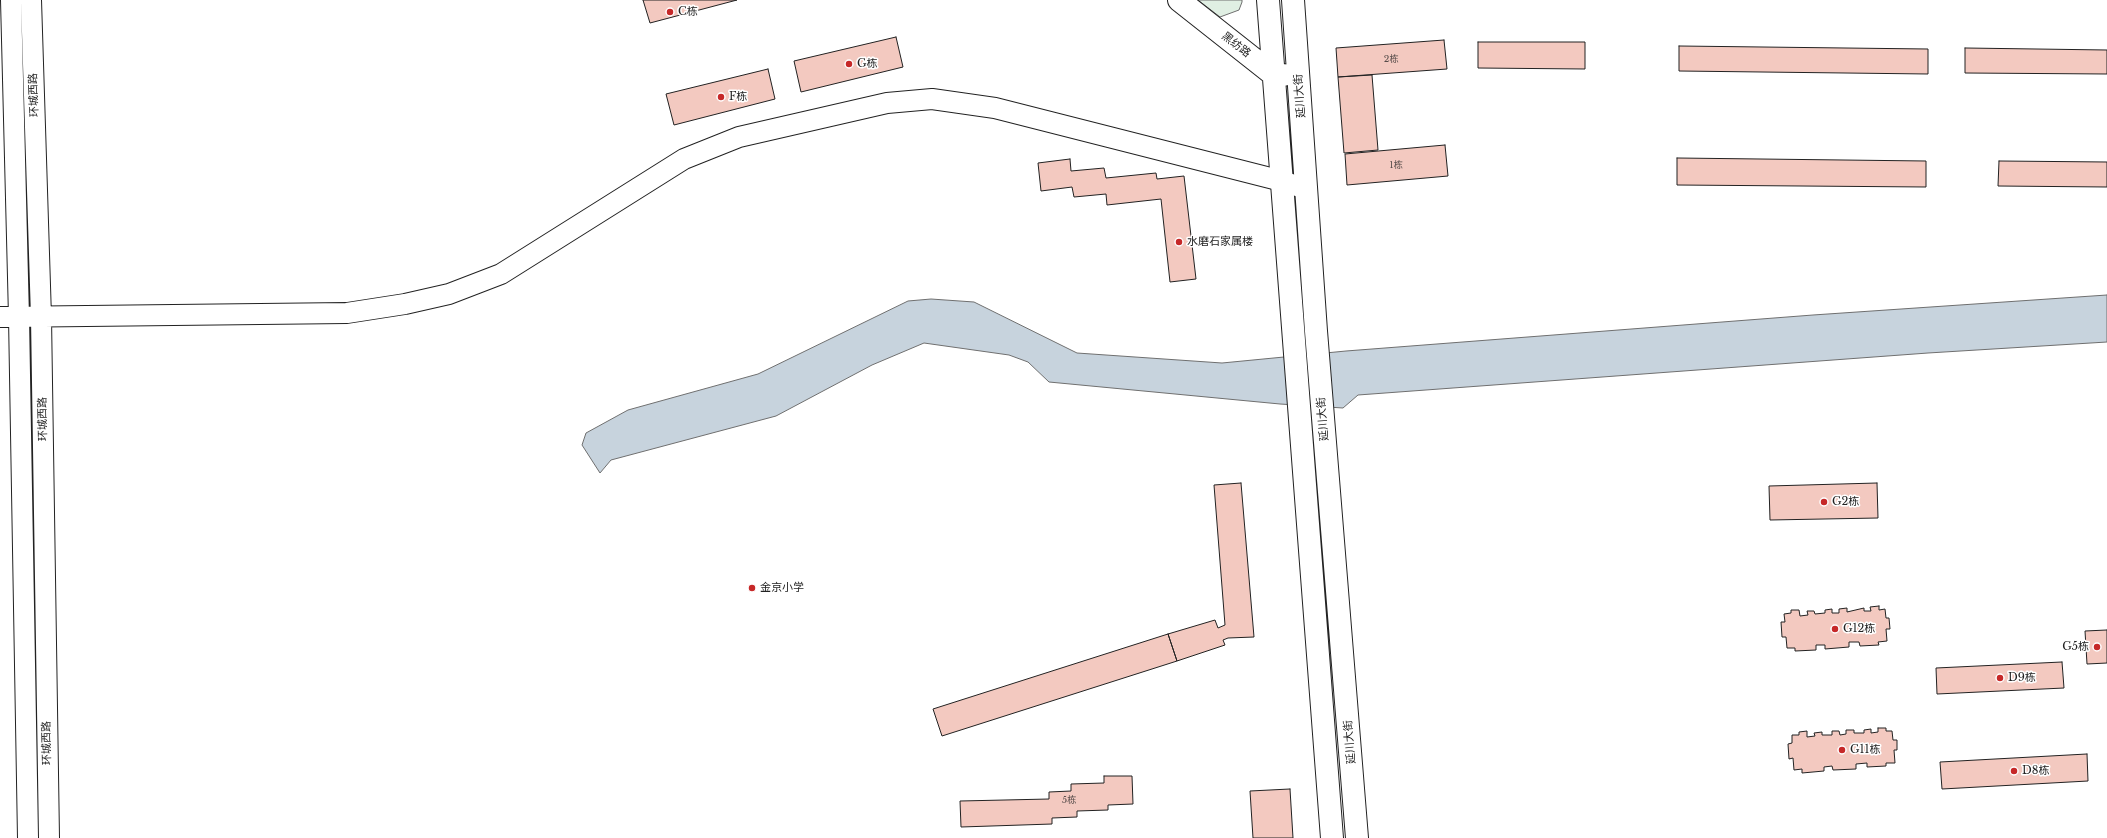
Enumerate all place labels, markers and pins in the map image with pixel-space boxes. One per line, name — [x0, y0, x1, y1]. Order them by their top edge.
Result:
place label: C栋 — [678, 5, 698, 19]
marker: C栋 — [665, 7, 675, 17]
place label: G栋 — [857, 57, 878, 71]
marker: G栋 — [844, 59, 854, 69]
place label: F栋 — [729, 90, 747, 104]
marker: F栋 — [716, 92, 726, 102]
place label: 水磨石家属楼 — [1187, 235, 1253, 249]
marker: 水磨石家属楼 — [1174, 237, 1184, 247]
place label: G2栋 — [1832, 495, 1859, 509]
marker: G2栋 — [1819, 497, 1829, 507]
place label: 金京小学 — [760, 581, 804, 595]
marker: 金京小学 — [747, 583, 757, 593]
place label: G12栋 — [1843, 622, 1875, 636]
marker: G12栋 — [1830, 624, 1840, 634]
place label: G5栋 — [2062, 640, 2089, 654]
marker: G5栋 — [2092, 642, 2102, 652]
place label: D9栋 — [2008, 671, 2036, 685]
marker: D9栋 — [1995, 673, 2005, 683]
place label: G11栋 — [1850, 743, 1880, 757]
marker: G11栋 — [1837, 745, 1847, 755]
place label: D8栋 — [2022, 764, 2049, 778]
marker: D8栋 — [2009, 766, 2019, 776]

